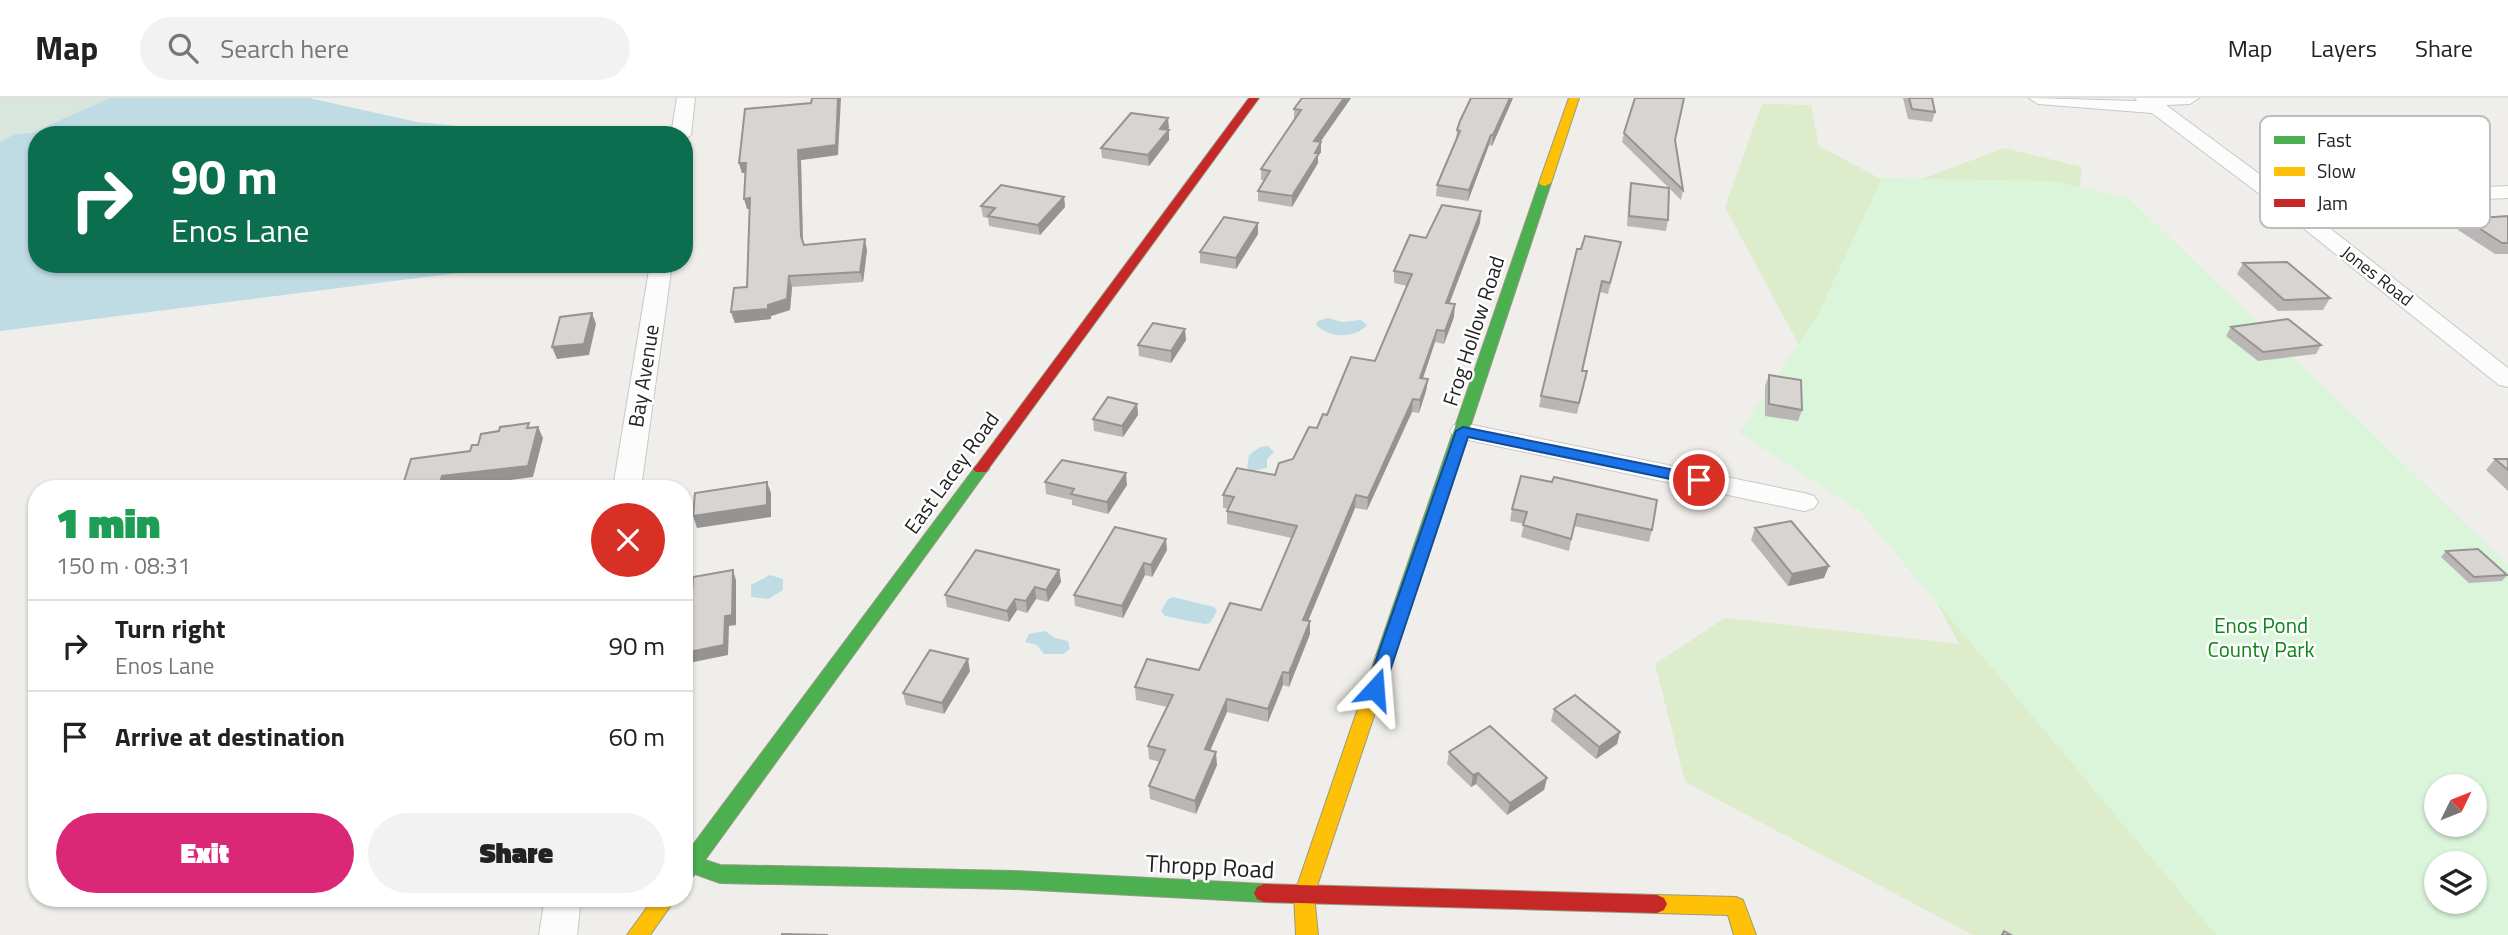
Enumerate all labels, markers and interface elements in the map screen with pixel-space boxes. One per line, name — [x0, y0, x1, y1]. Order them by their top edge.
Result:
search box — [140, 17, 630, 80]
text: Map — [35, 23, 98, 73]
icon: search — [164, 29, 202, 67]
text: Search here — [220, 29, 349, 68]
text: Map — [2228, 30, 2273, 66]
text: Layers — [2311, 30, 2377, 66]
text: Share — [2415, 30, 2473, 66]
legend — [2260, 116, 2490, 228]
text: Fast — [2317, 125, 2352, 154]
text: 90 m — [171, 138, 278, 213]
icon: right — [56, 154, 147, 245]
text: Slow — [2317, 156, 2356, 185]
text: Jam — [2317, 188, 2348, 217]
text: Enos Lane — [171, 206, 309, 254]
street label: Jones Road — [2336, 239, 2419, 312]
street label: Frog Hollow Road — [1434, 252, 1512, 410]
street label: Bay Avenue — [619, 322, 667, 430]
street label: East Lacey Road — [896, 405, 1007, 540]
pin — [1669, 450, 1729, 510]
icon: arrive — [1680, 461, 1718, 499]
text: 1 min — [56, 490, 160, 554]
button: close — [591, 503, 665, 577]
text: 150 m · 08:31 — [56, 548, 191, 583]
text: Turn right — [115, 609, 226, 648]
park label: Enos Pond County Park — [2208, 609, 2315, 665]
text: 90 m — [608, 626, 665, 665]
icon: right — [56, 627, 94, 665]
text: Enos Lane — [115, 648, 214, 683]
position arrow — [1338, 652, 1412, 726]
text: Arrive at destination — [115, 717, 345, 756]
text: 60 m — [608, 717, 665, 756]
icon: arrive — [56, 718, 94, 756]
north arrow — [2424, 774, 2487, 836]
map controls — [2424, 774, 2487, 914]
button: Exit — [56, 813, 354, 893]
button: Share — [368, 813, 665, 893]
street label: Thropp Road — [1145, 845, 1275, 887]
button: layers — [2424, 851, 2487, 914]

